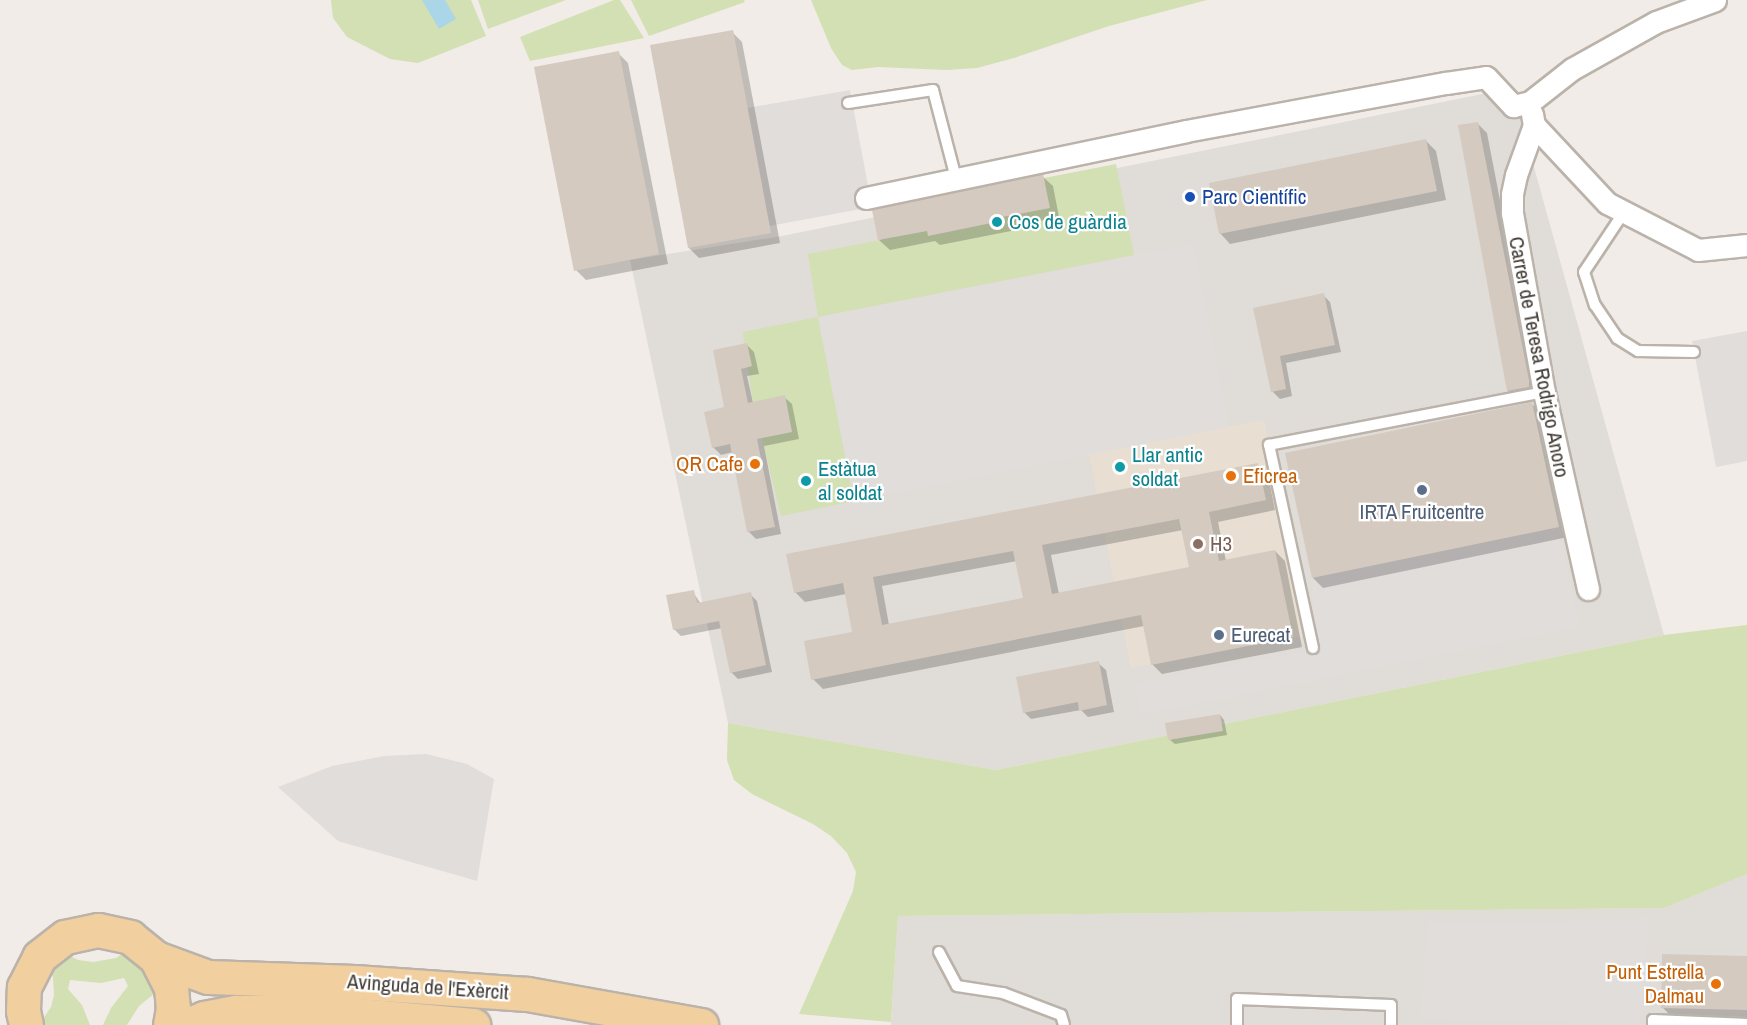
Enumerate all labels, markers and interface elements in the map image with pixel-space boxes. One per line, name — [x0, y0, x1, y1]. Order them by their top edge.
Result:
place label: Parc Científic — [1202, 184, 1306, 210]
marker: Parc Científic — [1183, 190, 1197, 204]
place label: Cos de guàrdia — [1009, 209, 1127, 235]
marker: Cos de guàrdia — [990, 215, 1004, 229]
street label: Carrer de Teresa Rodrigo Anoro — [1503, 234, 1575, 480]
place label: Llar antic soldat — [1132, 442, 1203, 492]
place label: QR Cafe — [676, 451, 743, 477]
place label: Estàtua al soldat — [818, 456, 882, 506]
marker: QR Cafe — [748, 457, 762, 471]
marker: Llar antic soldat — [1113, 460, 1127, 474]
place label: Eficrea — [1243, 463, 1298, 489]
marker: Eficrea — [1224, 469, 1238, 483]
marker: Estàtua al soldat — [799, 474, 813, 488]
marker: IRTA Fruitcentre — [1415, 483, 1429, 497]
place label: IRTA Fruitcentre — [1359, 499, 1485, 525]
place label: H3 — [1210, 531, 1232, 557]
marker: H3 — [1191, 537, 1205, 551]
place label: Eurecat — [1231, 622, 1290, 648]
marker: Eurecat — [1212, 628, 1226, 642]
place label: Punt Estrella Dalmau — [1606, 959, 1704, 1009]
street label: Avinguda de l'Exèrcit — [346, 969, 510, 1005]
marker: Punt Estrella Dalmau — [1709, 977, 1723, 991]

